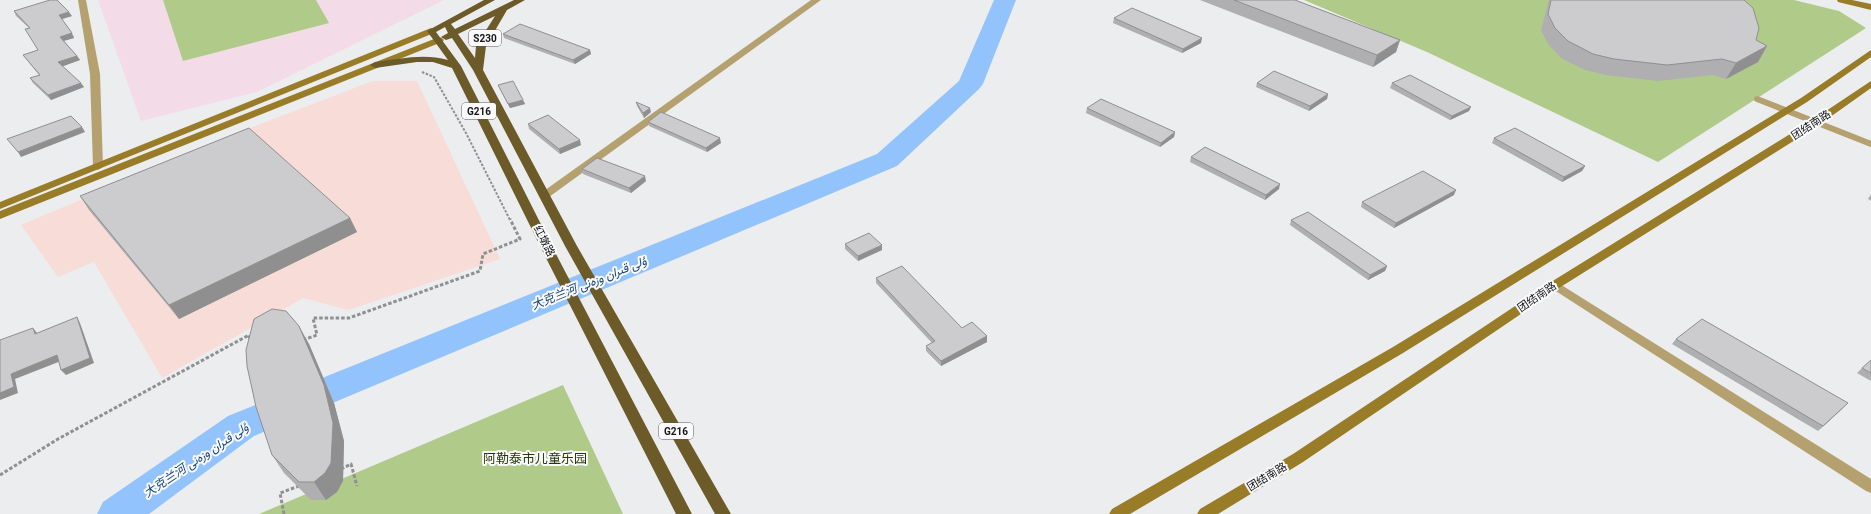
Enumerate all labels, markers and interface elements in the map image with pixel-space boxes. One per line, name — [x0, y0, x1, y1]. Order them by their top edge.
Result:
road number: S230 — [469, 30, 501, 46]
road number: G216 — [462, 103, 496, 119]
street label: 团结南路 — [1789, 108, 1833, 142]
street label: 红墩路 — [531, 223, 557, 259]
water label: 大克兰河 ۇلى قىران وزەنى — [529, 253, 650, 313]
street label: 团结南路 — [1515, 279, 1559, 315]
water label: 大克兰河 ۇلى قىران وزەنى — [141, 419, 252, 501]
road number: G216 — [659, 423, 693, 439]
park label: 阿勒泰市儿童乐园 — [483, 451, 587, 466]
street label: 团结南路 — [1245, 460, 1289, 494]

